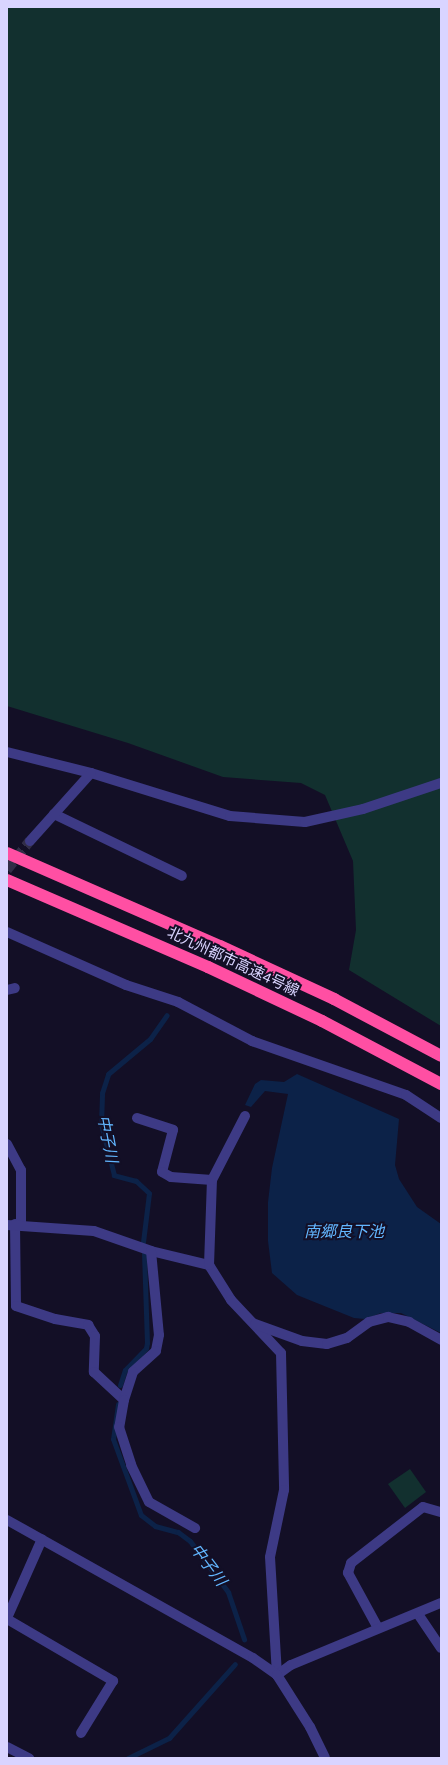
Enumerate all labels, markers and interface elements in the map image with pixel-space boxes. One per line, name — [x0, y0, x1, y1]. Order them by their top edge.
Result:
street label: 北九州都市高速4号線 — [164, 924, 302, 1000]
water label: 中子川 — [93, 1114, 121, 1164]
water label: 南郷良下池 — [304, 1222, 384, 1242]
water label: 中子川 — [186, 1540, 230, 1590]

